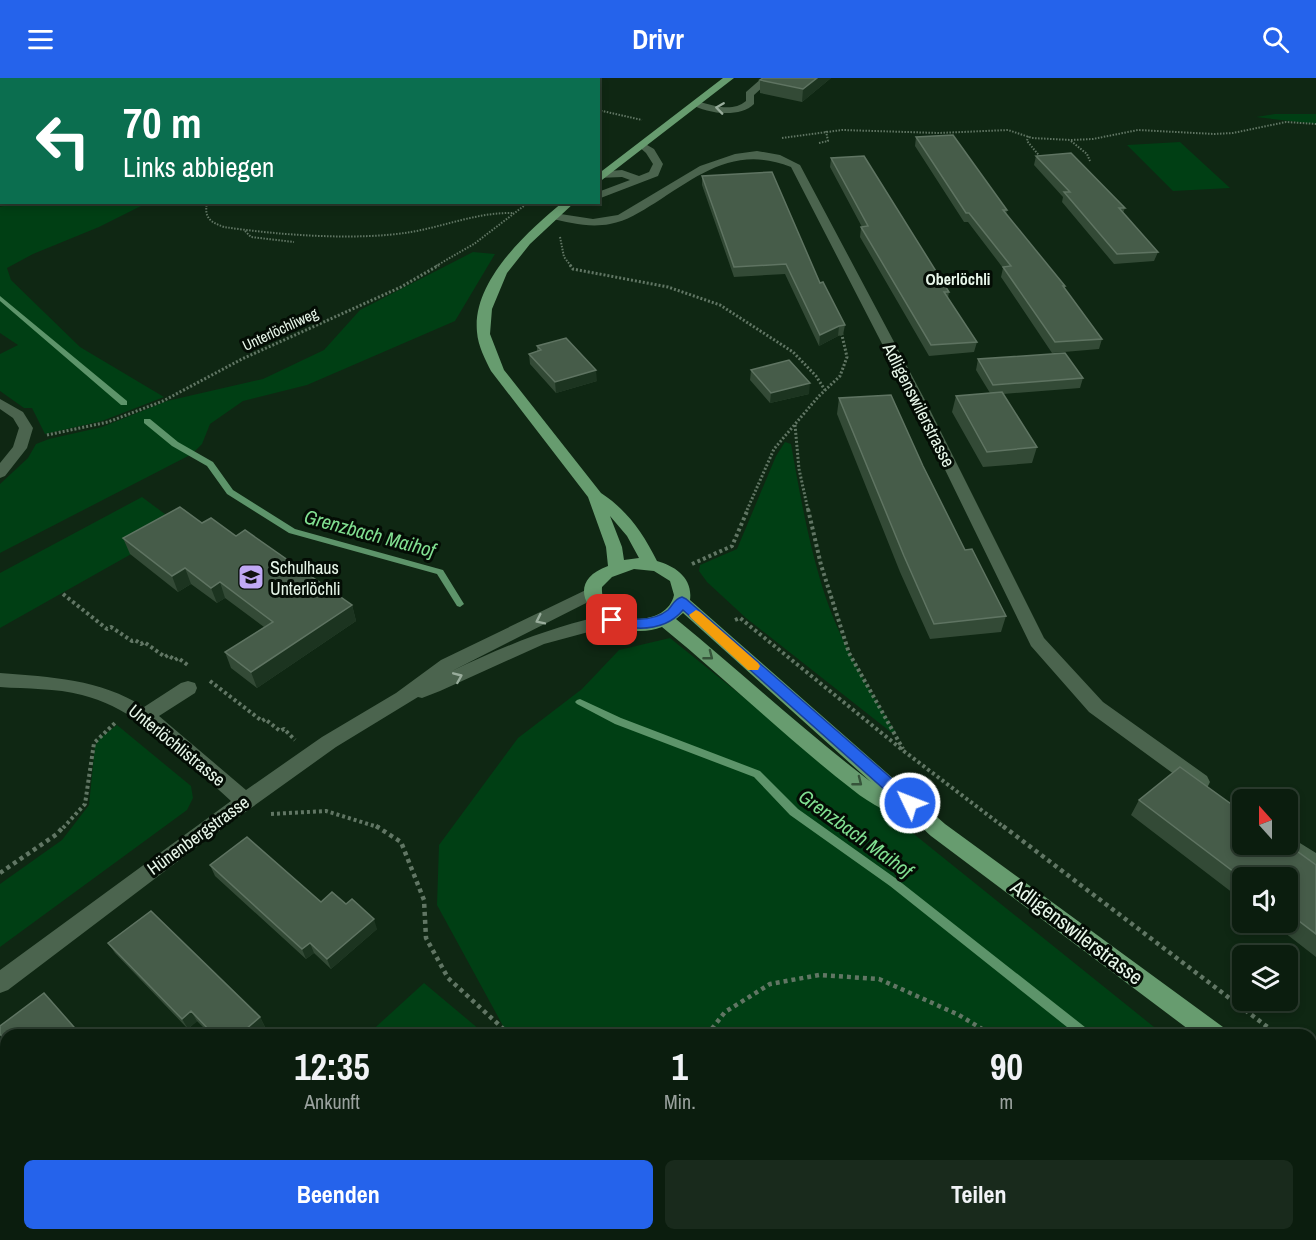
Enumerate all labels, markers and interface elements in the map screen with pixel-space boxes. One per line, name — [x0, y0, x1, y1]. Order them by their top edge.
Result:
text: Drivr — [632, 21, 684, 57]
icon: menu — [24, 23, 57, 56]
icon: search — [1259, 23, 1292, 56]
text: 70 m — [123, 95, 202, 151]
icon: left — [24, 102, 102, 180]
one-way arrow — [716, 103, 725, 115]
text: Links abbiegen — [123, 149, 274, 185]
district label: Oberlöchli — [926, 268, 990, 290]
street label: Unterlöchliweg — [239, 302, 321, 356]
street label: Adligenswilerstrasse — [876, 338, 961, 471]
water label: Grenzbach Maihof — [301, 502, 440, 564]
place label: Schulhaus Unterlöchli — [270, 555, 341, 601]
school or university icon: Schulhaus Unterlöchli — [236, 562, 266, 592]
pin — [586, 594, 637, 645]
icon: arrive — [595, 603, 628, 636]
one-way arrow — [535, 612, 546, 624]
one-way arrow — [703, 648, 714, 659]
one-way arrow — [451, 672, 462, 684]
street label: Unterlöchlistrasse — [123, 698, 231, 792]
position arrow — [878, 771, 942, 835]
one-way arrow — [851, 775, 862, 786]
water label: Grenzbach Maihof — [793, 782, 920, 884]
street label: Hünenbergstrasse — [142, 789, 254, 881]
north arrow — [1232, 789, 1298, 855]
map controls — [1232, 789, 1298, 1011]
button: sound — [1232, 867, 1298, 933]
street label: Adligenswilerstrasse — [1004, 872, 1149, 991]
button: layers — [1232, 945, 1298, 1011]
text: 12:35 — [294, 1043, 370, 1091]
text: 1 — [672, 1043, 688, 1091]
text: 90 — [990, 1043, 1023, 1091]
text: Ankunft — [304, 1088, 360, 1115]
text: Min. — [664, 1088, 696, 1115]
text: m — [1000, 1088, 1013, 1115]
button: Beenden — [24, 1160, 653, 1229]
button: Teilen — [665, 1160, 1293, 1229]

